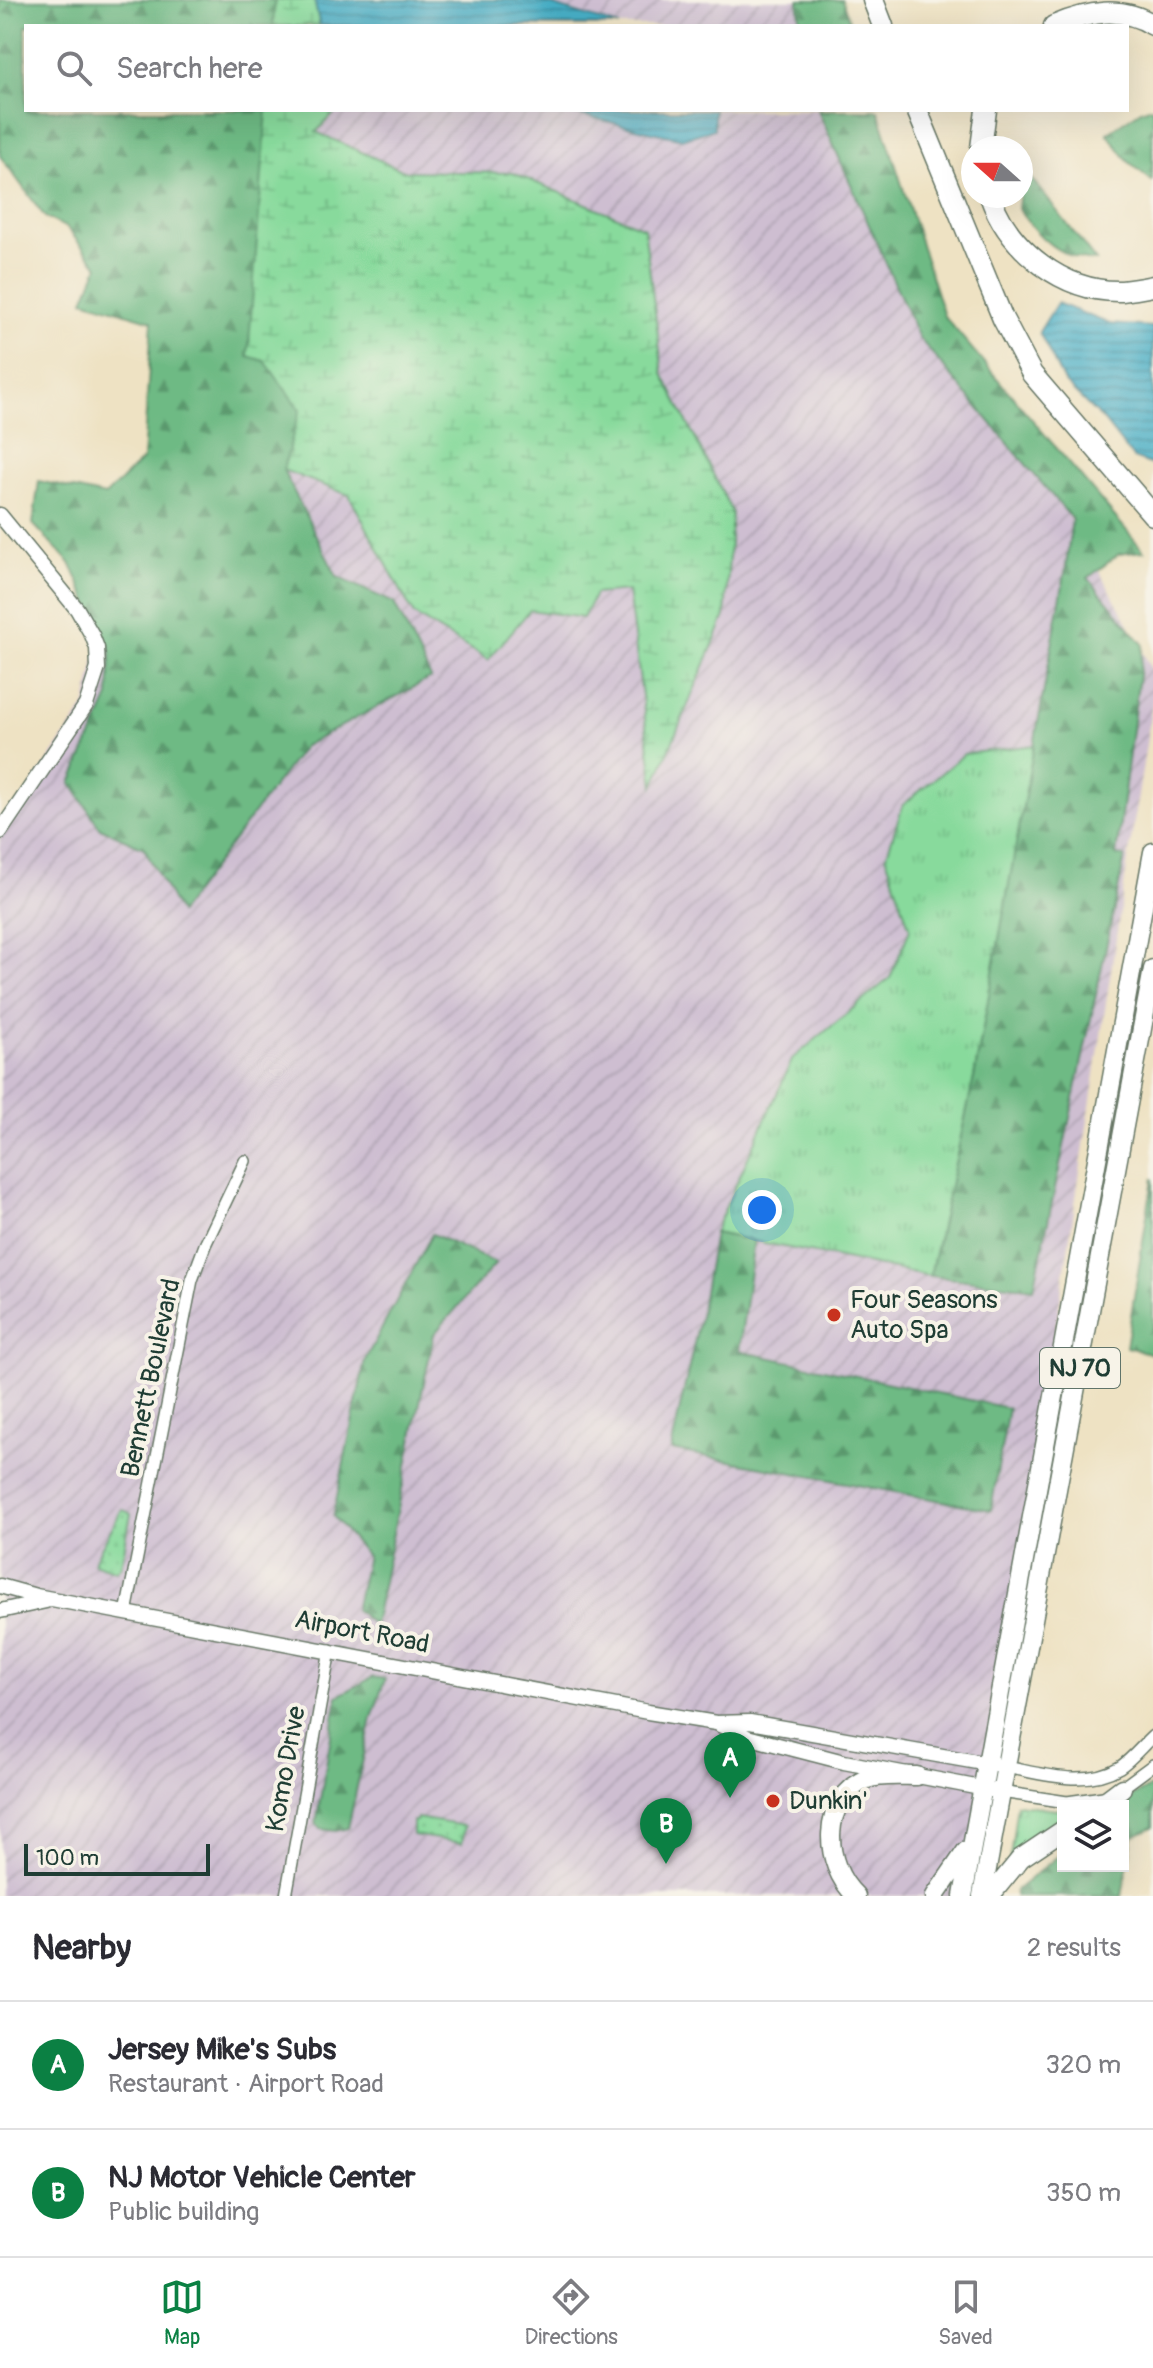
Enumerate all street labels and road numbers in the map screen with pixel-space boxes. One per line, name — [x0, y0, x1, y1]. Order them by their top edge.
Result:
street label: Bennett Boulevard — [114, 1276, 188, 1480]
road number: NJ 70 — [1040, 1348, 1120, 1388]
street label: Airport Road — [292, 1603, 432, 1661]
street label: Komo Drive — [259, 1703, 313, 1834]

